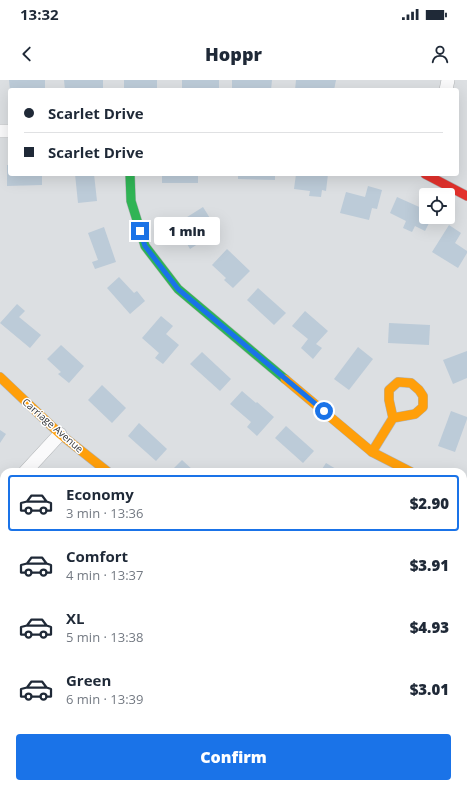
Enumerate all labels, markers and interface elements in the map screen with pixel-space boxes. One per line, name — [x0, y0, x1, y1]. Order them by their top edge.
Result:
text: 13:32 — [20, 4, 59, 24]
text: Hoppr — [205, 42, 262, 66]
icon: back — [16, 43, 38, 65]
icon: person — [429, 43, 451, 65]
text: Scarlet Drive — [48, 103, 144, 123]
text: Scarlet Drive — [48, 142, 144, 162]
map controls — [419, 188, 455, 224]
button: locate — [419, 188, 455, 224]
callout: 1 min — [154, 217, 220, 245]
route end — [131, 222, 149, 240]
text: 1 min — [169, 222, 205, 240]
street label: Carriage Avenue — [20, 395, 87, 456]
route start — [315, 402, 333, 420]
text: Economy — [66, 484, 134, 504]
icon: car — [18, 485, 54, 521]
text: $2.90 — [410, 493, 449, 513]
text: 3 min · 13:36 — [66, 504, 143, 522]
text: Comfort — [66, 546, 128, 566]
icon: car — [18, 547, 54, 583]
text: $3.91 — [410, 555, 449, 575]
text: 4 min · 13:37 — [66, 566, 143, 584]
text: XL — [66, 608, 84, 628]
icon: car — [18, 609, 54, 645]
text: $4.93 — [410, 617, 449, 637]
text: 5 min · 13:38 — [66, 628, 143, 646]
text: Green — [66, 670, 111, 690]
icon: car — [18, 671, 54, 707]
text: $3.01 — [410, 679, 449, 699]
text: 6 min · 13:39 — [66, 690, 143, 708]
button: Confirm — [16, 734, 451, 780]

